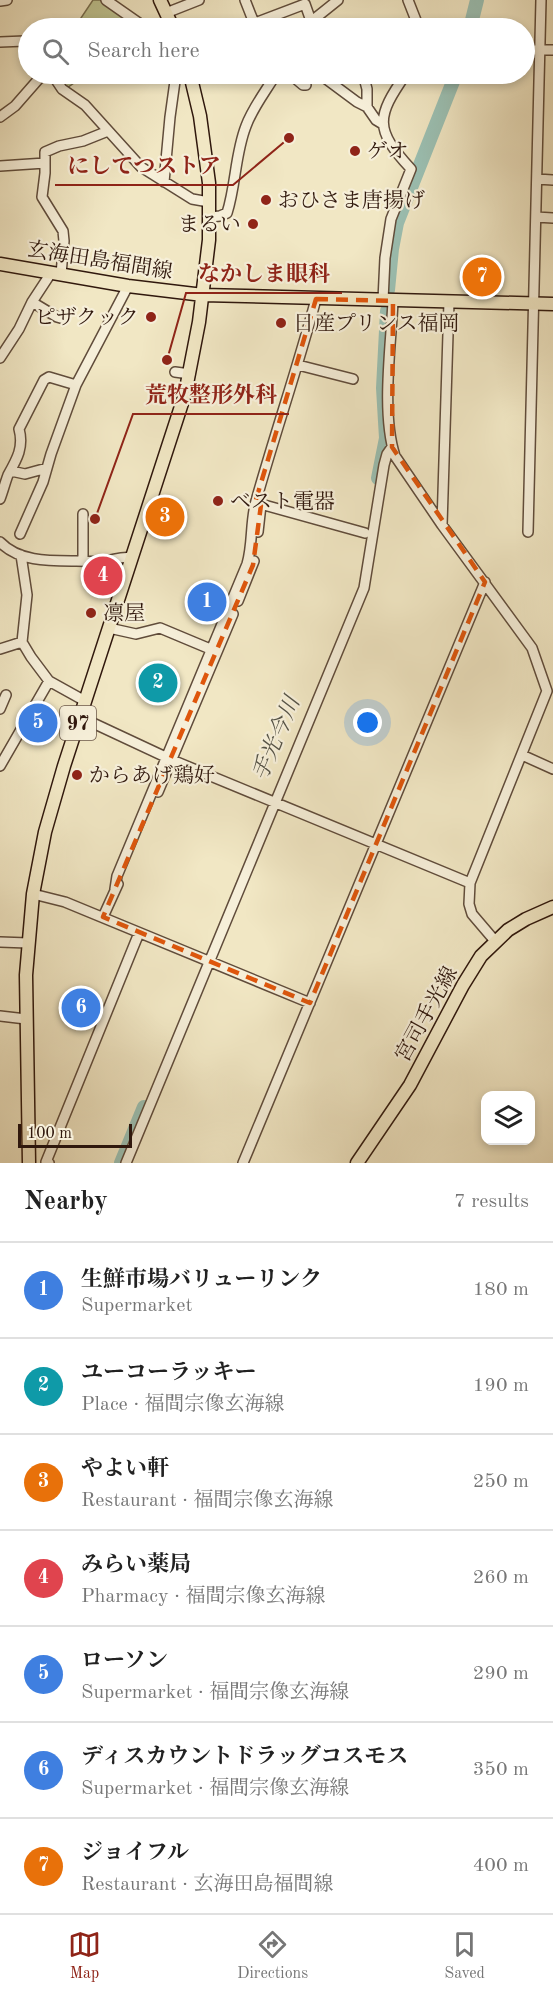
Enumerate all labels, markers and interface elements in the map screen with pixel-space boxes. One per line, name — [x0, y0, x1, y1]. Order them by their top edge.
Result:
search box — [18, 18, 535, 84]
icon: search — [39, 35, 72, 68]
text: Search here — [87, 40, 200, 62]
place label: ゲオ — [367, 140, 409, 163]
marker: ゲオ — [348, 144, 362, 158]
callout: にしてつストア — [55, 145, 233, 185]
text: にしてつストア — [67, 155, 221, 178]
place label: おひさま唐揚げ — [278, 189, 425, 212]
marker: おひさま唐揚げ — [259, 193, 273, 207]
place label: まるい — [178, 214, 241, 236]
marker: まるい — [246, 217, 260, 231]
street label: 玄海田島福間線 — [26, 238, 174, 283]
callout: なかしま眼科 — [186, 253, 342, 293]
pin: 7 — [462, 254, 502, 300]
text: なかしま眼科 — [198, 262, 330, 286]
place label: ピザクック — [35, 306, 139, 329]
marker: ピザクック — [144, 310, 158, 324]
place label: 日産プリンス福岡 — [293, 312, 460, 335]
marker: 日産プリンス福岡 — [274, 316, 288, 330]
callout: 荒牧整形外科 — [133, 374, 289, 414]
text: 荒牧整形外科 — [145, 383, 277, 407]
place label: ベスト電器 — [230, 490, 335, 513]
pin: 3 — [146, 494, 184, 540]
marker: ベスト電器 — [211, 494, 225, 508]
pin: 4 — [84, 554, 122, 598]
pin: 1 — [188, 580, 226, 624]
place label: 凛屋 — [103, 602, 145, 625]
marker: 凛屋 — [84, 606, 98, 620]
pin: 2 — [138, 660, 178, 706]
water label: 手光今川 — [248, 691, 305, 784]
pin: 5 — [18, 700, 57, 746]
road number: 97 — [60, 706, 96, 740]
your location — [353, 708, 382, 737]
place label: からあげ鶏好 — [89, 764, 215, 787]
marker: からあげ鶏好 — [70, 768, 84, 782]
street label: 宮司手光線 — [391, 963, 462, 1066]
pin: 6 — [62, 986, 100, 1030]
map controls — [481, 1091, 535, 1145]
button: layers — [481, 1091, 535, 1145]
scale bar — [18, 1121, 132, 1148]
text: 100 m — [27, 1126, 72, 1142]
text: Nearby — [24, 1189, 108, 1215]
text: 7 results — [454, 1192, 529, 1212]
text: 生鮮市場バリューリンク — [81, 1269, 322, 1291]
text: 1 — [38, 1280, 49, 1300]
text: 180 m — [473, 1280, 529, 1300]
text: Supermarket — [81, 1296, 192, 1316]
text: ユーコーラッキー — [81, 1362, 257, 1384]
text: 2 — [38, 1376, 49, 1396]
text: 190 m — [473, 1376, 529, 1396]
text: Place · 福間宗像玄海線 — [81, 1395, 285, 1415]
text: やよい軒 — [81, 1458, 169, 1480]
text: 3 — [38, 1472, 49, 1492]
text: 250 m — [473, 1472, 529, 1492]
text: Restaurant · 福間宗像玄海線 — [81, 1491, 333, 1511]
text: みらい薬局 — [81, 1554, 191, 1576]
text: 4 — [38, 1568, 49, 1588]
text: 260 m — [473, 1568, 529, 1588]
text: Pharmacy · 福間宗像玄海線 — [81, 1587, 325, 1607]
text: ローソン — [81, 1650, 168, 1672]
text: 5 — [38, 1664, 49, 1684]
text: 290 m — [473, 1664, 529, 1684]
text: Supermarket · 福間宗像玄海線 — [81, 1683, 349, 1703]
text: ディスカウントドラッグコスモス — [81, 1746, 408, 1768]
text: 6 — [38, 1760, 49, 1780]
text: 350 m — [473, 1760, 529, 1780]
text: Supermarket · 福間宗像玄海線 — [81, 1779, 349, 1799]
text: ジョイフル — [81, 1842, 189, 1864]
text: 7 — [38, 1856, 49, 1876]
text: 400 m — [473, 1856, 529, 1876]
text: Restaurant · 玄海田島福間線 — [81, 1875, 333, 1895]
tab: Map — [68, 1928, 101, 1984]
tab: Directions — [237, 1928, 308, 1984]
tab: Saved — [444, 1928, 485, 1984]

